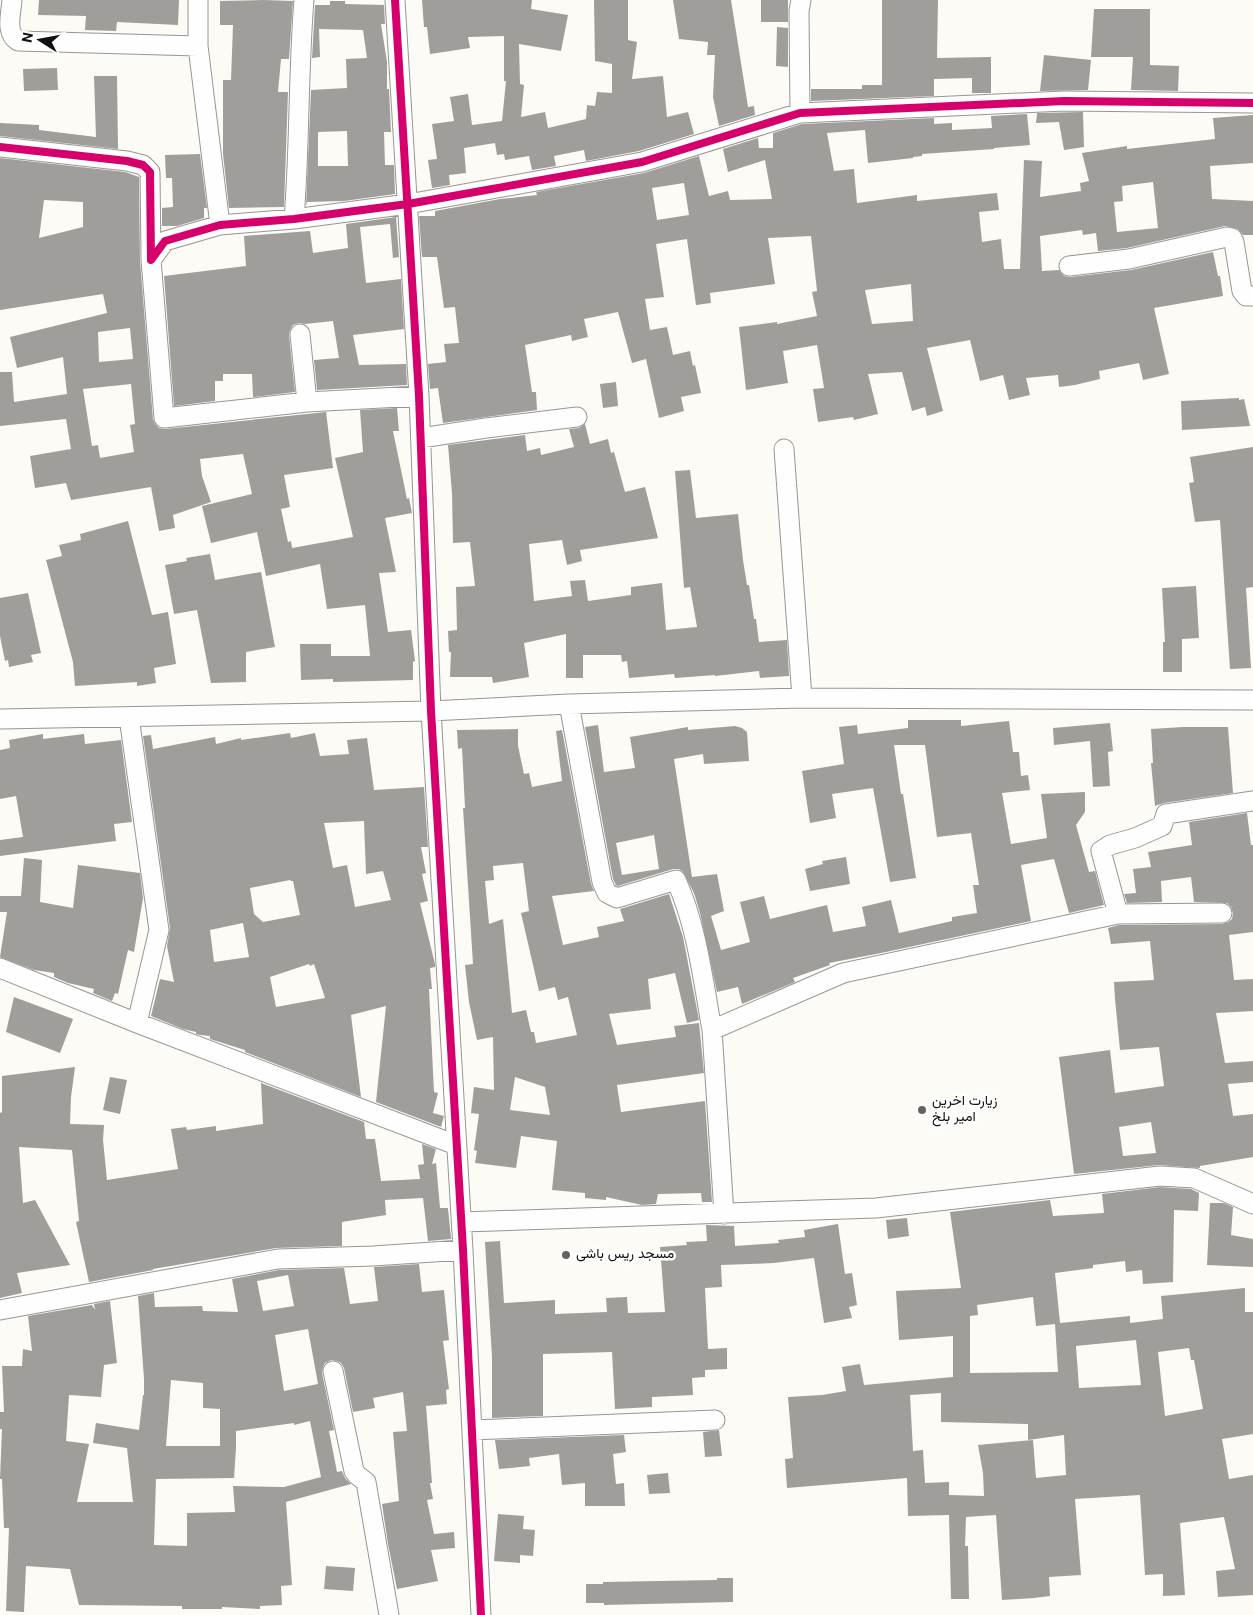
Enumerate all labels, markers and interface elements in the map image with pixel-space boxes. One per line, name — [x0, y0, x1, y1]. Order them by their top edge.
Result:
north arrow — [15, 15, 65, 65]
text: N — [17, 31, 41, 45]
place label: زیارت اخرین امیر بلخ — [932, 1091, 998, 1129]
marker: زیارت اخرین امیر بلخ — [916, 1104, 928, 1116]
place label: مسجد ریس باشی — [576, 1244, 674, 1266]
marker: مسجد ریس باشی — [560, 1249, 572, 1261]

